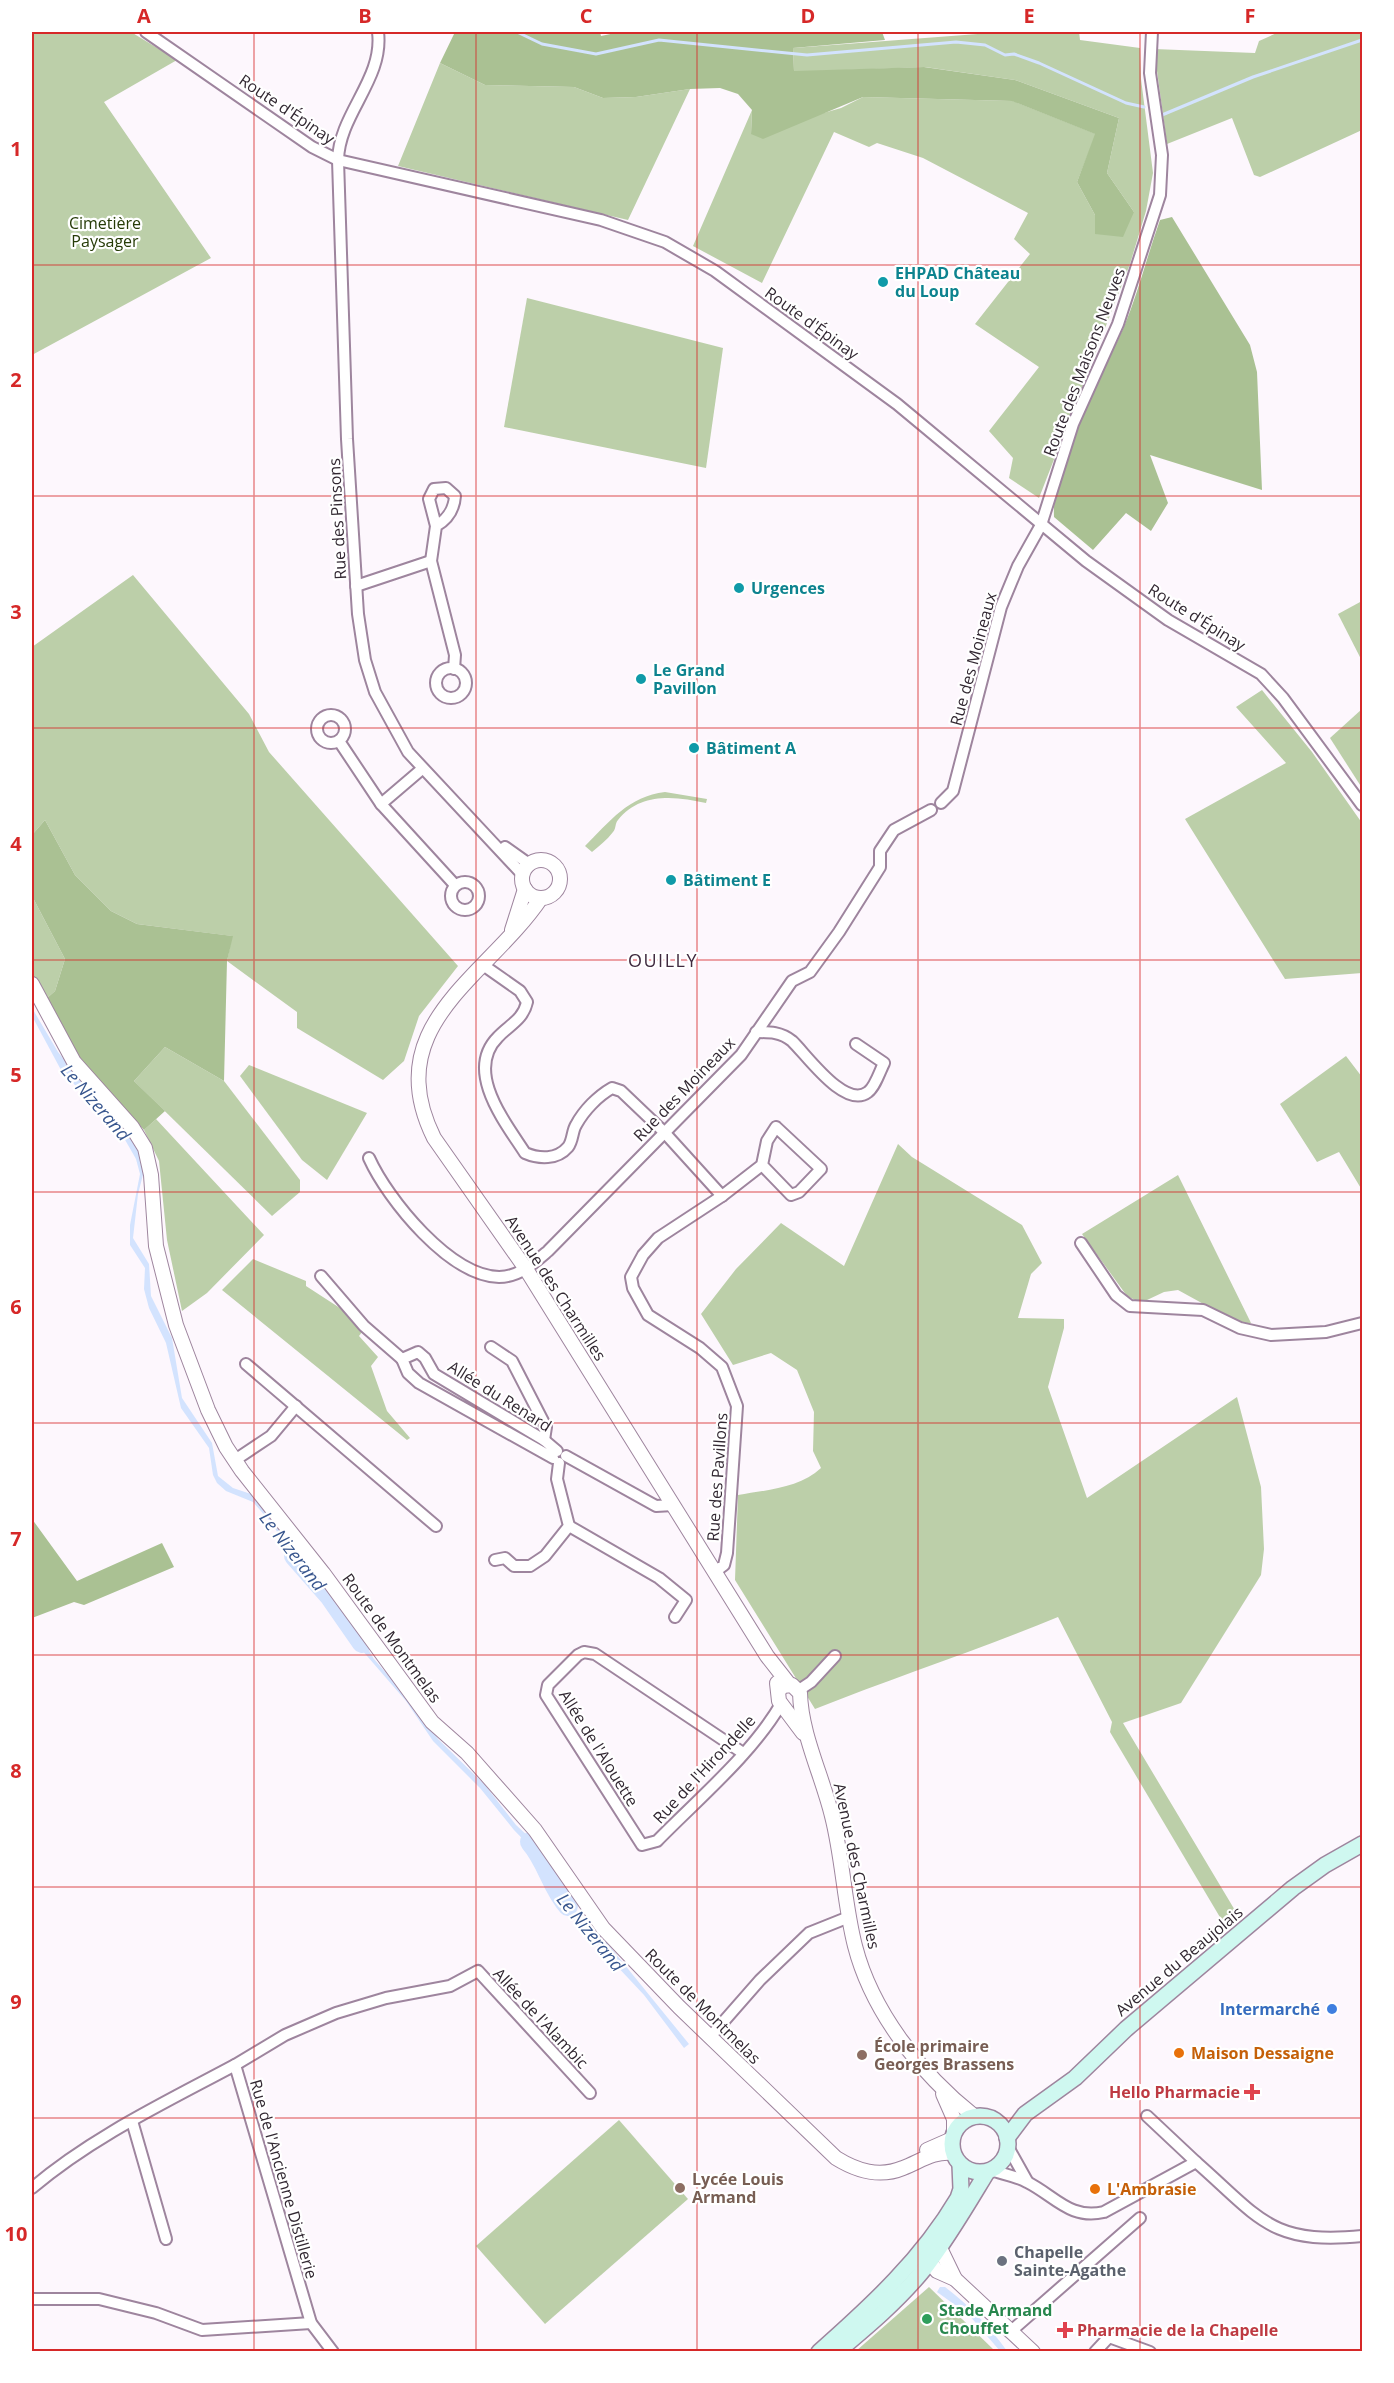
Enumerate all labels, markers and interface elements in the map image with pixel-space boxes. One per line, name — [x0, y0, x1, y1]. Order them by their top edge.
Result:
text: A — [137, 2, 151, 29]
text: B — [358, 2, 372, 29]
text: C — [580, 2, 593, 29]
text: D — [801, 2, 815, 29]
text: E — [1023, 2, 1035, 29]
text: F — [1245, 2, 1255, 29]
street label: Route d'Épinay — [235, 69, 340, 150]
text: 1 — [10, 135, 22, 162]
park label: Cimetière Paysager — [69, 212, 141, 252]
place label: EHPAD Château du Loup — [895, 262, 1020, 302]
street label: Route des Maisons Neuves — [1038, 265, 1130, 459]
marker: EHPAD Château du Loup — [876, 275, 890, 289]
street label: Route d'Épinay — [761, 282, 864, 365]
text: 2 — [10, 366, 22, 393]
street label: Rue des Pinsons — [323, 458, 351, 580]
place label: Urgences — [751, 577, 825, 599]
street label: Route d'Épinay — [1144, 578, 1251, 656]
marker: Urgences — [732, 581, 746, 595]
street label: Rue des Moineaux — [945, 589, 1002, 728]
text: 3 — [10, 598, 22, 625]
place label: Le Grand Pavillon — [653, 659, 725, 699]
marker: Le Grand Pavillon — [634, 672, 648, 686]
place label: Bâtiment A — [706, 737, 797, 759]
marker: Bâtiment A — [687, 741, 701, 755]
text: 4 — [10, 830, 22, 857]
place label: Bâtiment E — [683, 869, 771, 891]
marker: Bâtiment E — [664, 873, 678, 887]
district label: OUILLY — [628, 948, 698, 972]
street label: Rue des Moineaux — [628, 1032, 740, 1146]
water label: Le Nizerand — [56, 1058, 136, 1146]
text: 5 — [10, 1061, 22, 1088]
street label: Avenue des Charmilles — [501, 1211, 611, 1365]
text: 6 — [10, 1293, 22, 1320]
street label: Allée du Renard — [444, 1355, 556, 1437]
street label: Rue des Pavillons — [702, 1412, 732, 1542]
water label: Le Nizerand — [254, 1506, 332, 1596]
text: 7 — [10, 1525, 22, 1552]
street label: Route de Montmelas — [338, 1569, 446, 1707]
street label: Allée de l'Alouette — [554, 1685, 644, 1811]
street label: Rue de l'Hirondelle — [648, 1710, 760, 1828]
text: 8 — [10, 1757, 22, 1784]
street label: Avenue des Charmilles — [829, 1781, 885, 1951]
water label: Le Nizerand — [552, 1888, 630, 1977]
street label: Avenue du Beaujolais — [1111, 1901, 1247, 2021]
street label: Route de Montmelas — [640, 1943, 766, 2069]
street label: Allée de l'Alambic — [489, 1963, 594, 2073]
text: 9 — [10, 1988, 22, 2015]
place label: Intermarché — [1220, 1998, 1320, 2020]
marker: Intermarché — [1325, 2002, 1339, 2016]
place label: École primaire Georges Brassens — [874, 2035, 1014, 2075]
place label: Maison Dessaigne — [1191, 2042, 1334, 2064]
marker: Maison Dessaigne — [1172, 2046, 1186, 2060]
marker: École primaire Georges Brassens — [855, 2048, 869, 2062]
street label: Rue de l'Ancienne Distillerie — [245, 2077, 323, 2281]
place label: Hello Pharmacie — [1109, 2081, 1240, 2103]
marker: Hello Pharmacie — [1245, 2085, 1259, 2099]
place label: Lycée Louis Armand — [692, 2168, 784, 2208]
place label: L'Ambrasie — [1107, 2178, 1196, 2200]
marker: Lycée Louis Armand — [673, 2181, 687, 2195]
marker: L'Ambrasie — [1088, 2182, 1102, 2196]
text: 10 — [5, 2220, 27, 2247]
place label: Chapelle Sainte-Agathe — [1014, 2241, 1126, 2281]
marker: Chapelle Sainte-Agathe — [995, 2254, 1009, 2268]
place label: Stade Armand Chouffet — [939, 2299, 1052, 2339]
marker: Stade Armand Chouffet — [920, 2312, 934, 2326]
place label: Pharmacie de la Chapelle — [1077, 2319, 1278, 2341]
marker: Pharmacie de la Chapelle — [1058, 2323, 1072, 2337]

